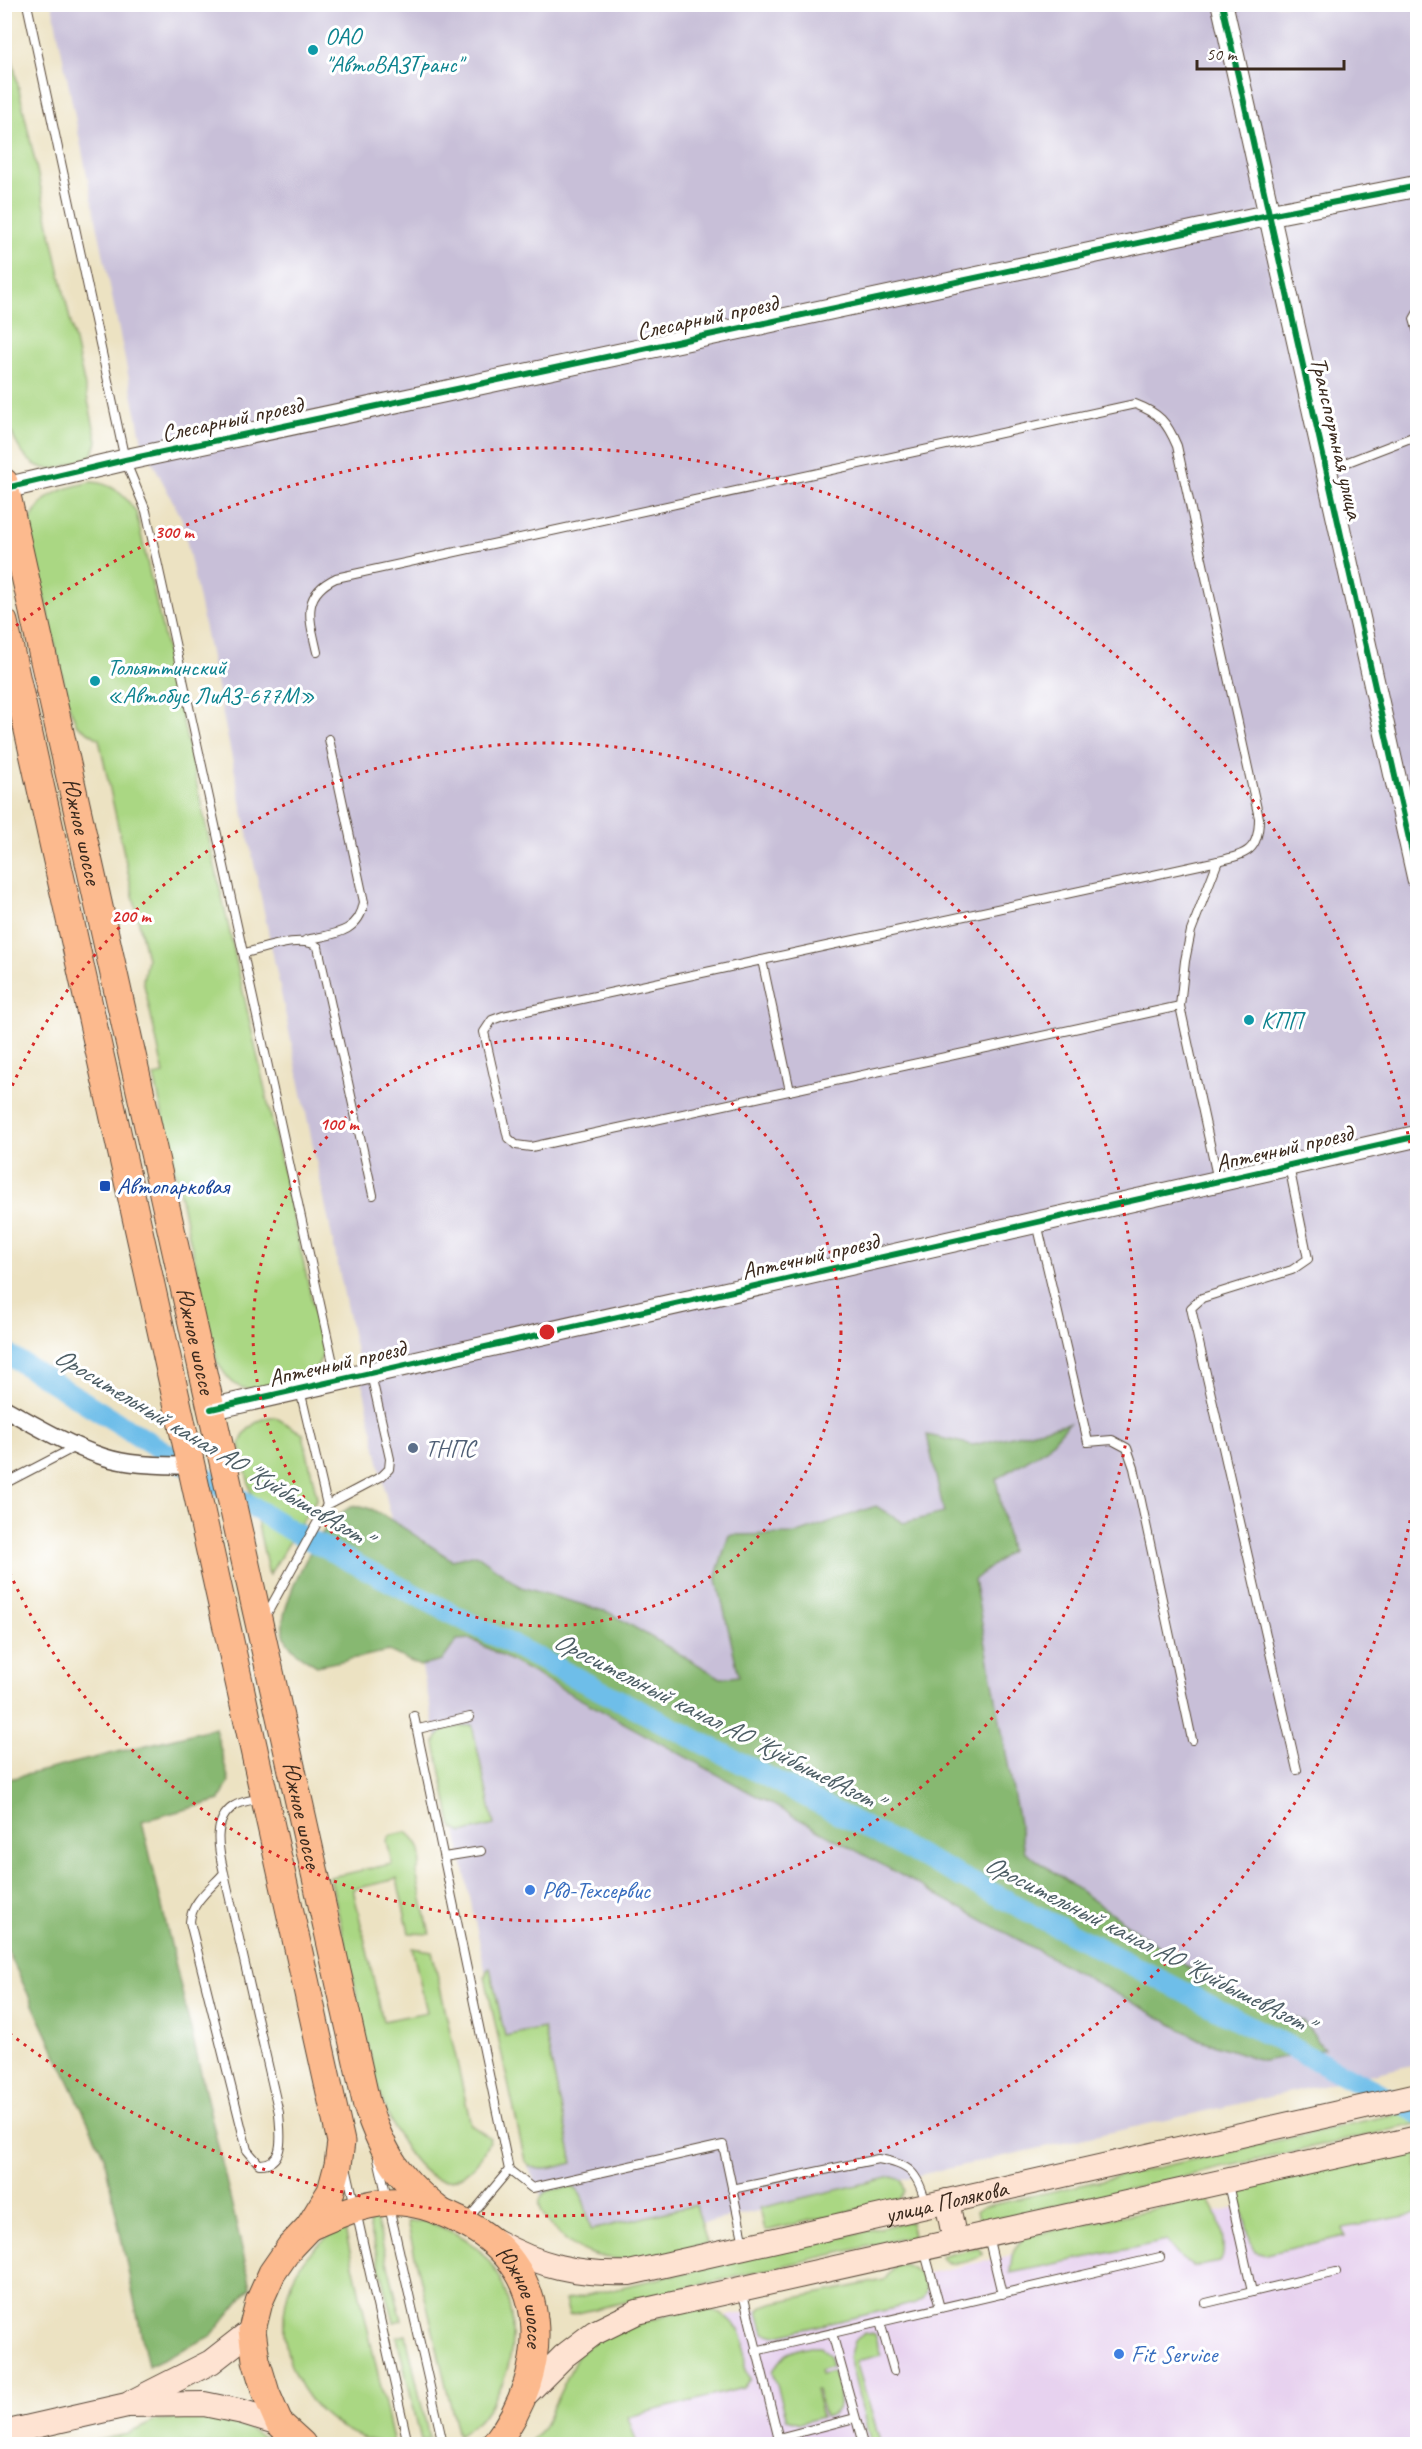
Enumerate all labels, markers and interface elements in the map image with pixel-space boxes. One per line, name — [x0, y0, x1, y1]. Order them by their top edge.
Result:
place label: ОАО "АвтоВАЗТранс" — [325, 21, 467, 79]
scale bar — [1197, 33, 1344, 71]
marker: ОАО "АвтоВАЗТранс" — [306, 43, 320, 57]
text: 50 m — [1206, 43, 1239, 65]
street label: Слесарный проезд — [634, 287, 783, 347]
street label: Транспортная улица — [1304, 354, 1371, 524]
street label: Слесарный проезд — [159, 389, 308, 449]
text: 300 m — [155, 521, 195, 543]
place label: Тольяттинский «Автобус ЛиАЗ-677М» — [107, 652, 315, 710]
marker: Тольяттинский «Автобус ЛиАЗ-677М» — [88, 674, 102, 688]
street label: Южное шоссе — [56, 775, 109, 890]
text: 200 m — [112, 905, 152, 927]
place label: КПП — [1261, 1005, 1306, 1035]
marker: КПП — [1242, 1013, 1256, 1027]
text: 100 m — [320, 1113, 360, 1135]
street label: Аптечный проезд — [1213, 1117, 1358, 1178]
place label: Автопарковая — [117, 1171, 230, 1201]
marker: Автопарковая — [98, 1179, 112, 1193]
street label: Аптечный проезд — [739, 1225, 884, 1286]
street label: Южное шоссе — [170, 1285, 223, 1399]
centre of rings — [537, 1322, 557, 1342]
street label: Аптечный проезд — [266, 1332, 411, 1393]
water label: Оросительный канал АО "КуйбышевАзот" — [48, 1339, 383, 1558]
place label: ТНПС — [425, 1433, 478, 1463]
marker: ТНПС — [406, 1441, 420, 1455]
water label: Оросительный канал АО "КуйбышевАзот" — [548, 1624, 893, 1821]
street label: Южное шоссе — [276, 1759, 329, 1873]
water label: Оросительный канал АО "КуйбышевАзот" — [979, 1847, 1324, 2044]
place label: Рвд-Техсервис — [542, 1875, 651, 1905]
marker: Рвд-Техсервис — [523, 1883, 537, 1897]
street label: улица Полякова — [880, 2173, 1012, 2230]
street label: Южное шоссе — [489, 2239, 550, 2351]
place label: Fit Service — [1131, 2339, 1219, 2369]
marker: Fit Service — [1112, 2347, 1126, 2361]

